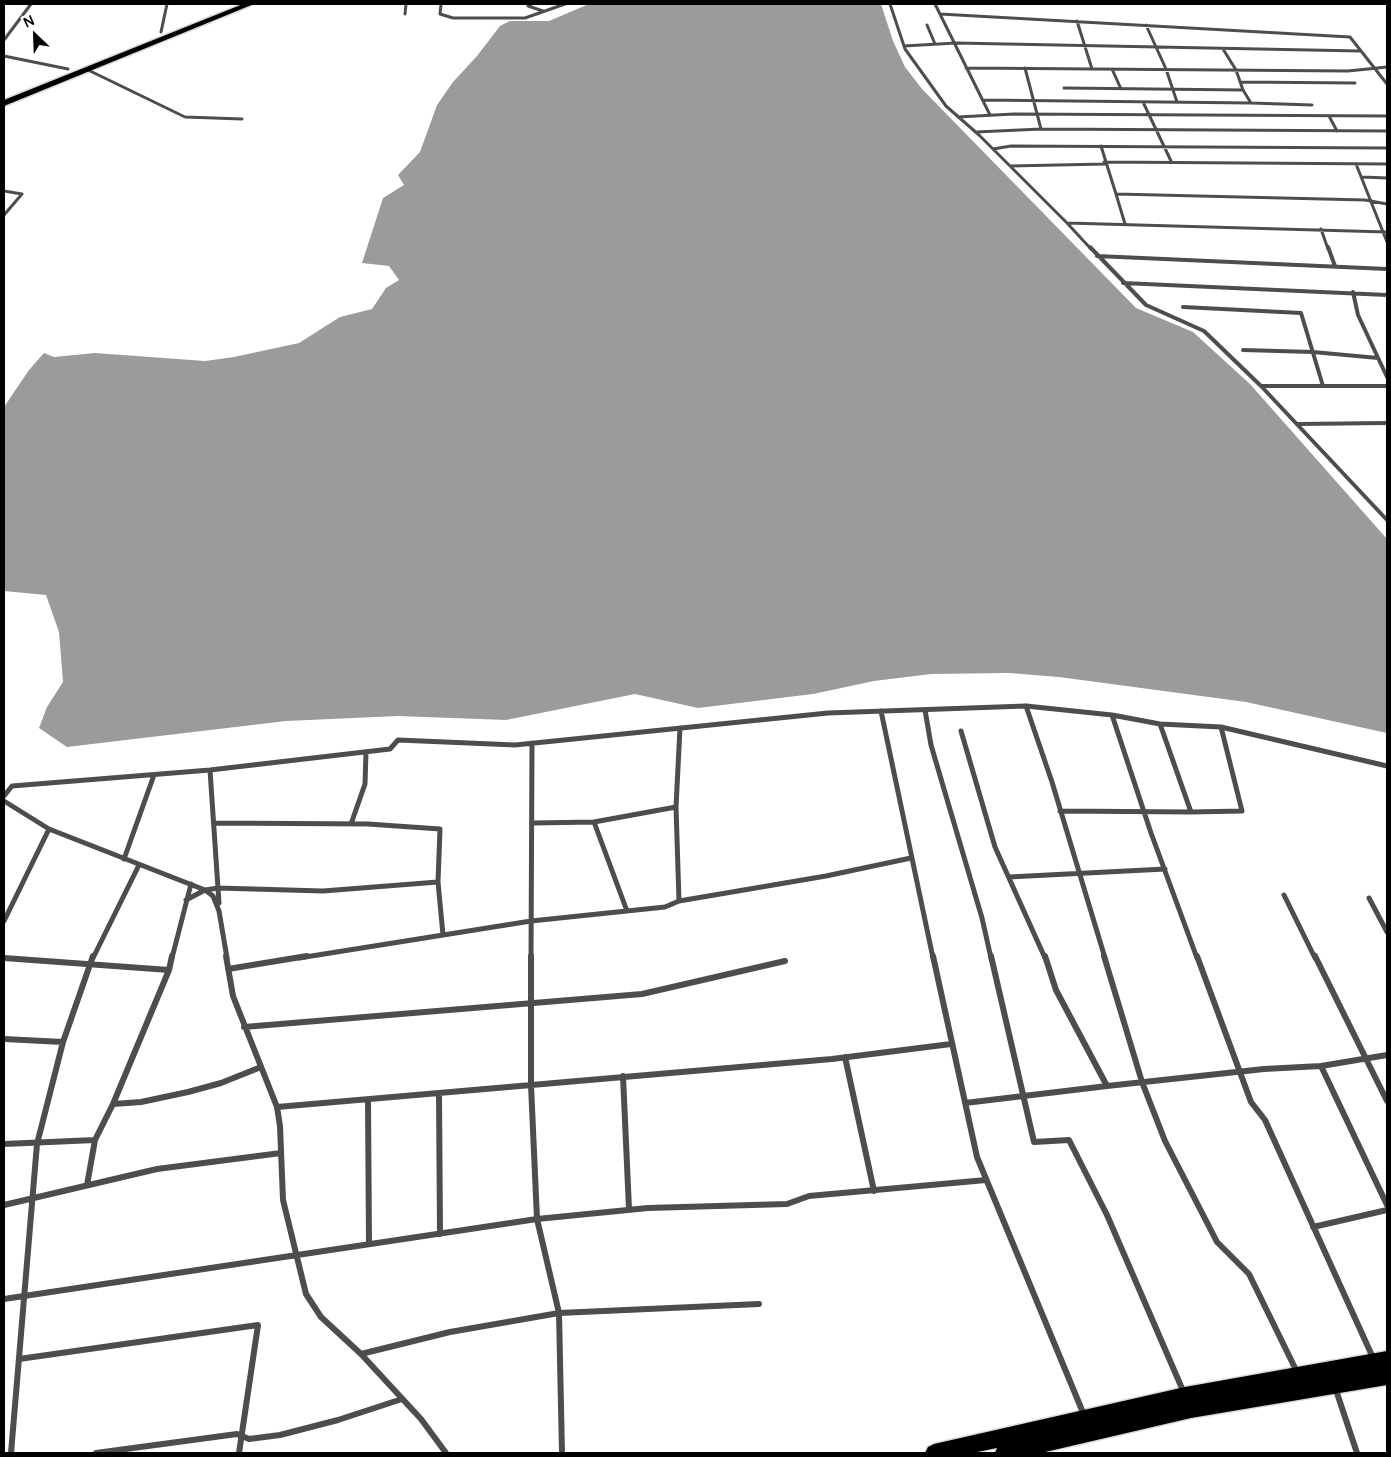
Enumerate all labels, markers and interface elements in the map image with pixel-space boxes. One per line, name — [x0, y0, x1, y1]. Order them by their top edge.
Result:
north arrow — [10, 10, 60, 60]
text: N — [20, 10, 37, 32]

